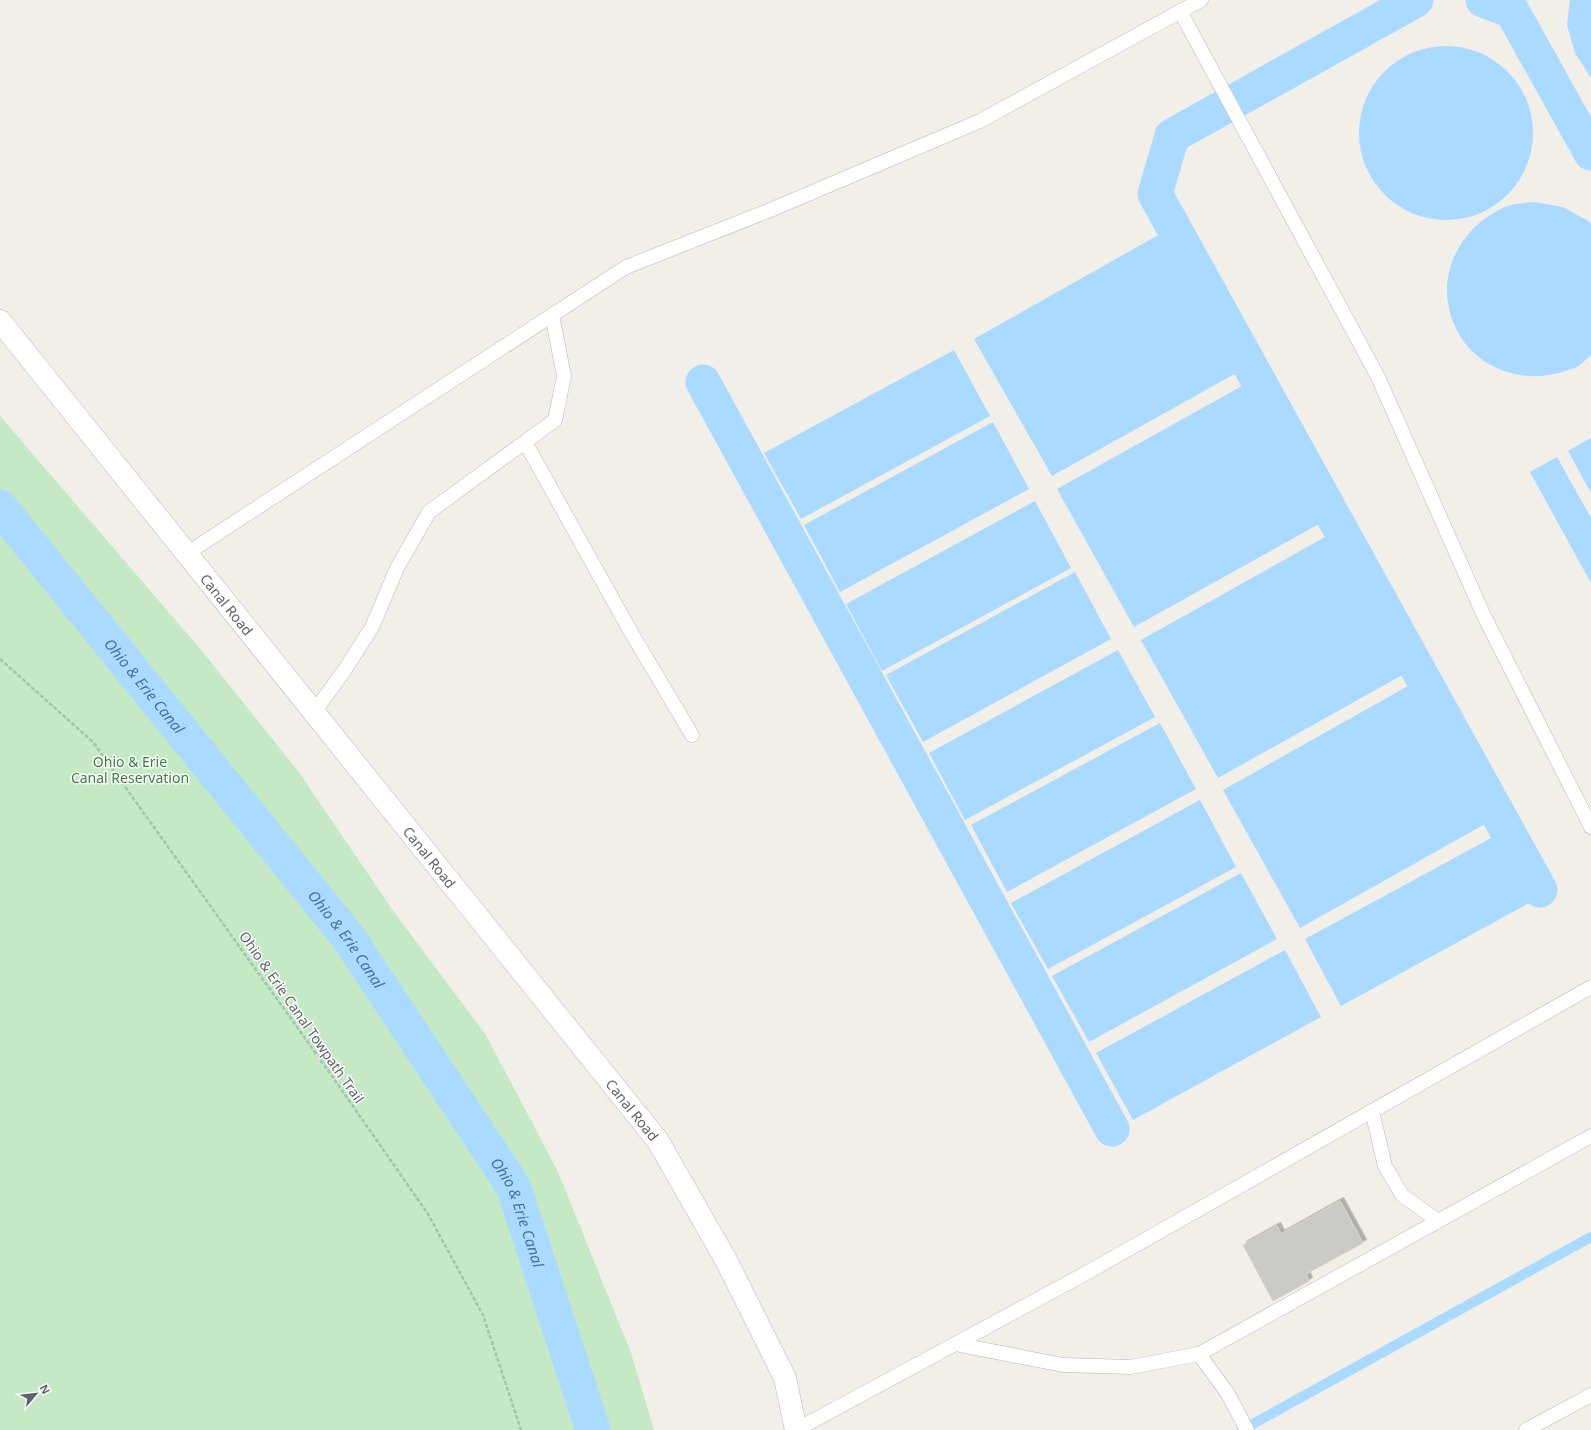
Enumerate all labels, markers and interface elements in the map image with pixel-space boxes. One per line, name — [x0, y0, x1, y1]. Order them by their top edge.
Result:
street label: Canal Road — [197, 569, 258, 639]
water label: Ohio & Erie Canal — [100, 634, 190, 738]
park label: Ohio & Erie Canal Reservation — [71, 752, 189, 787]
street label: Canal Road — [399, 822, 461, 892]
water label: Ohio & Erie Canal — [304, 886, 390, 993]
street label: Ohio & Erie Canal Towpath Trail — [235, 927, 369, 1107]
street label: Canal Road — [602, 1075, 663, 1144]
water label: Ohio & Erie Canal — [487, 1153, 549, 1271]
north arrow — [16, 1374, 56, 1414]
text: N — [37, 1382, 54, 1397]

